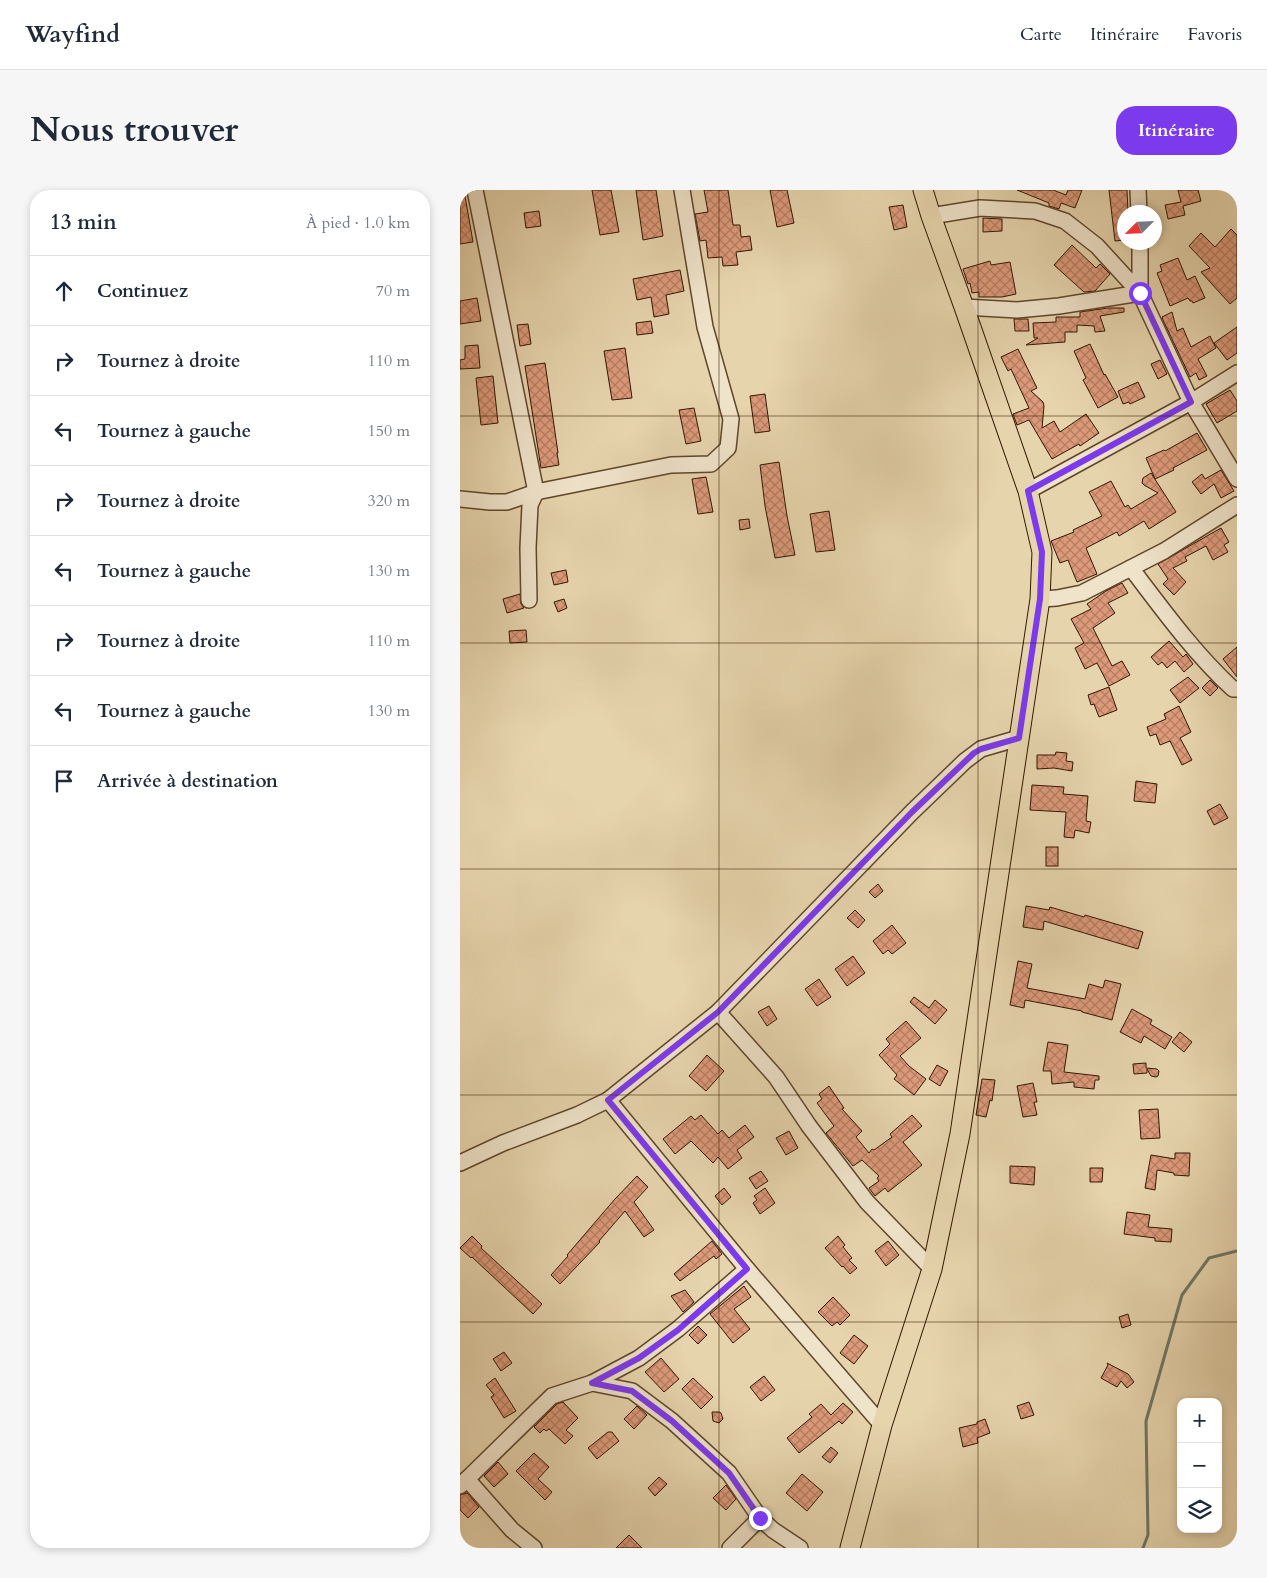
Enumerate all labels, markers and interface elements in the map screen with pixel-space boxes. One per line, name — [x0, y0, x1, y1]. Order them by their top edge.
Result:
text: Wayfind — [25, 18, 120, 51]
text: Carte — [1020, 22, 1062, 47]
text: Itinéraire — [1090, 22, 1159, 47]
text: Favoris — [1187, 22, 1242, 47]
text: Nous trouver — [30, 106, 238, 154]
button: Itinéraire — [1116, 106, 1237, 155]
north arrow — [1117, 205, 1162, 250]
text: 13 min — [50, 208, 117, 237]
text: À pied · 1.0 km — [306, 212, 410, 234]
icon: ahead — [50, 277, 78, 305]
text: Continuez — [97, 278, 188, 304]
text: 70 m — [376, 280, 410, 302]
route start — [1129, 282, 1152, 305]
icon: right — [50, 347, 78, 375]
text: Tournez à droite — [97, 348, 240, 374]
text: 110 m — [368, 350, 410, 372]
icon: left — [50, 417, 78, 445]
text: Tournez à gauche — [97, 418, 251, 444]
text: 150 m — [368, 420, 410, 442]
icon: right — [50, 487, 78, 515]
text: Tournez à droite — [97, 488, 240, 514]
text: 320 m — [368, 490, 410, 512]
icon: left — [50, 557, 78, 585]
text: Tournez à gauche — [97, 558, 251, 584]
text: 130 m — [368, 560, 410, 582]
icon: right — [50, 627, 78, 655]
text: Tournez à droite — [97, 628, 240, 654]
text: 110 m — [368, 630, 410, 652]
icon: left — [50, 697, 78, 725]
text: Tournez à gauche — [97, 698, 251, 724]
text: 130 m — [368, 700, 410, 722]
icon: arrive — [50, 767, 78, 795]
text: Arrivée à destination — [97, 768, 278, 794]
map controls — [1177, 1398, 1222, 1533]
button: + — [1177, 1398, 1222, 1443]
button: − — [1177, 1443, 1222, 1488]
button: layers — [1177, 1488, 1222, 1533]
route end — [749, 1507, 772, 1530]

